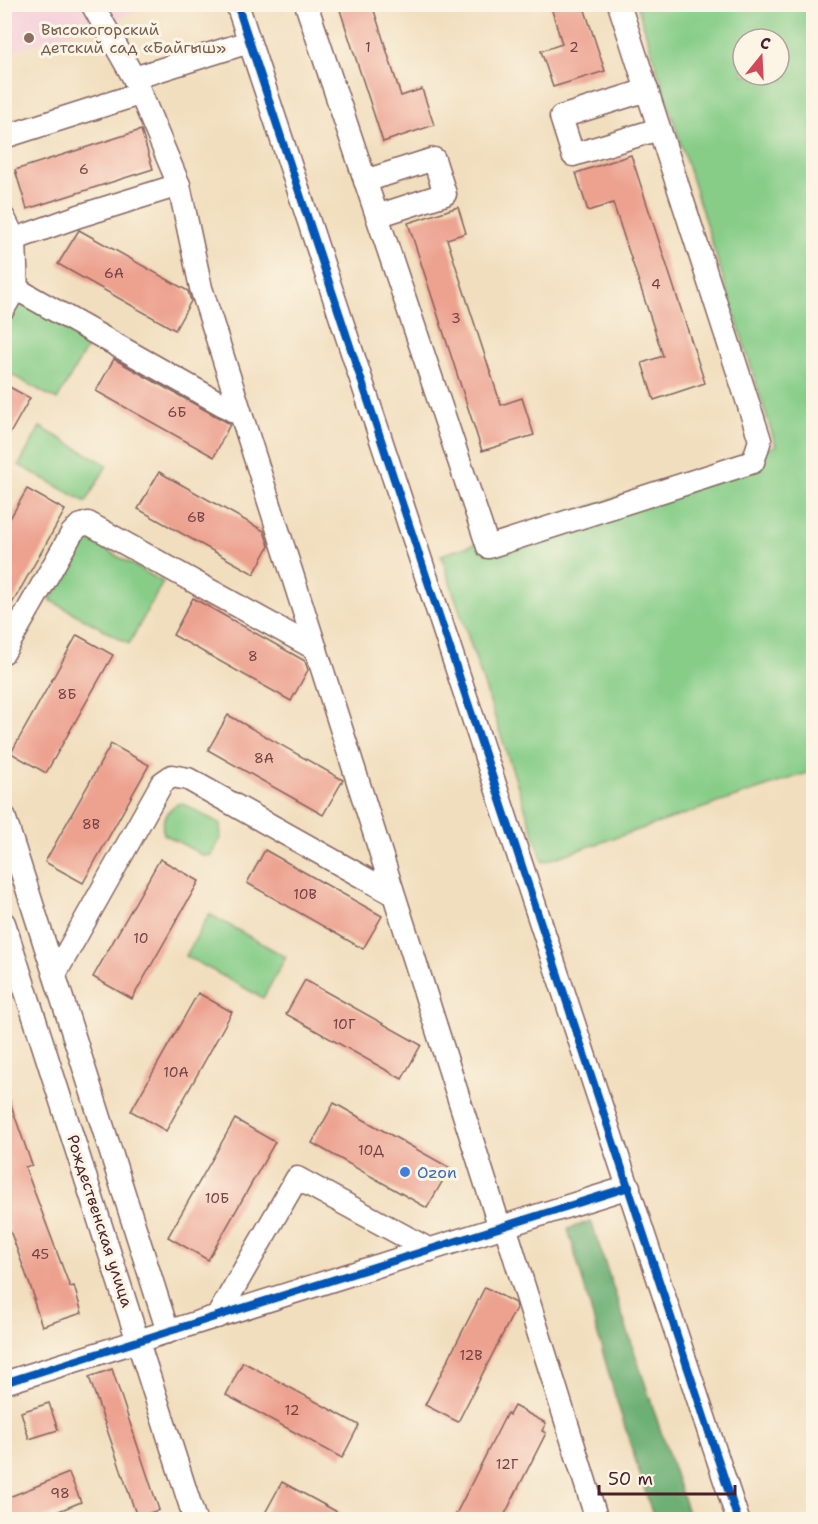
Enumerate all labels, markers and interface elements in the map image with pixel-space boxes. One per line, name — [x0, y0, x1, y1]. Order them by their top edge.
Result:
place label: Высокогорский детский сад «Байгыш» — [41, 19, 226, 58]
north arrow — [731, 27, 791, 87]
marker: Высокогорский детский сад «Байгыш» — [22, 31, 36, 45]
text: С — [758, 32, 774, 55]
house number: 1 — [365, 38, 371, 56]
house number: 2 — [569, 38, 579, 56]
house number: 6 — [79, 160, 89, 178]
house number: 6А — [104, 264, 124, 282]
house number: 4 — [651, 275, 661, 293]
house number: 3 — [451, 309, 461, 327]
house number: 6Б — [167, 403, 187, 421]
house number: 6В — [187, 508, 205, 526]
house number: 8 — [248, 647, 258, 665]
house number: 8Б — [57, 685, 77, 703]
house number: 8А — [254, 749, 274, 767]
house number: 8В — [82, 815, 100, 833]
house number: 10В — [293, 885, 317, 903]
house number: 10 — [133, 929, 149, 947]
house number: 10Г — [333, 1015, 356, 1033]
house number: 10А — [163, 1063, 189, 1081]
street label: Рождественская улица — [62, 1132, 138, 1310]
house number: 10Д — [358, 1141, 384, 1159]
place label: Ozon — [417, 1162, 457, 1183]
marker: Ozon — [398, 1165, 412, 1179]
house number: 10Б — [205, 1189, 229, 1207]
house number: 45 — [31, 1245, 49, 1263]
house number: 12В — [459, 1346, 483, 1364]
house number: 12 — [285, 1401, 299, 1419]
house number: 12Г — [496, 1455, 519, 1473]
scale bar — [599, 1458, 736, 1496]
text: 50 m — [608, 1467, 653, 1491]
house number: 98 — [50, 1484, 70, 1502]

